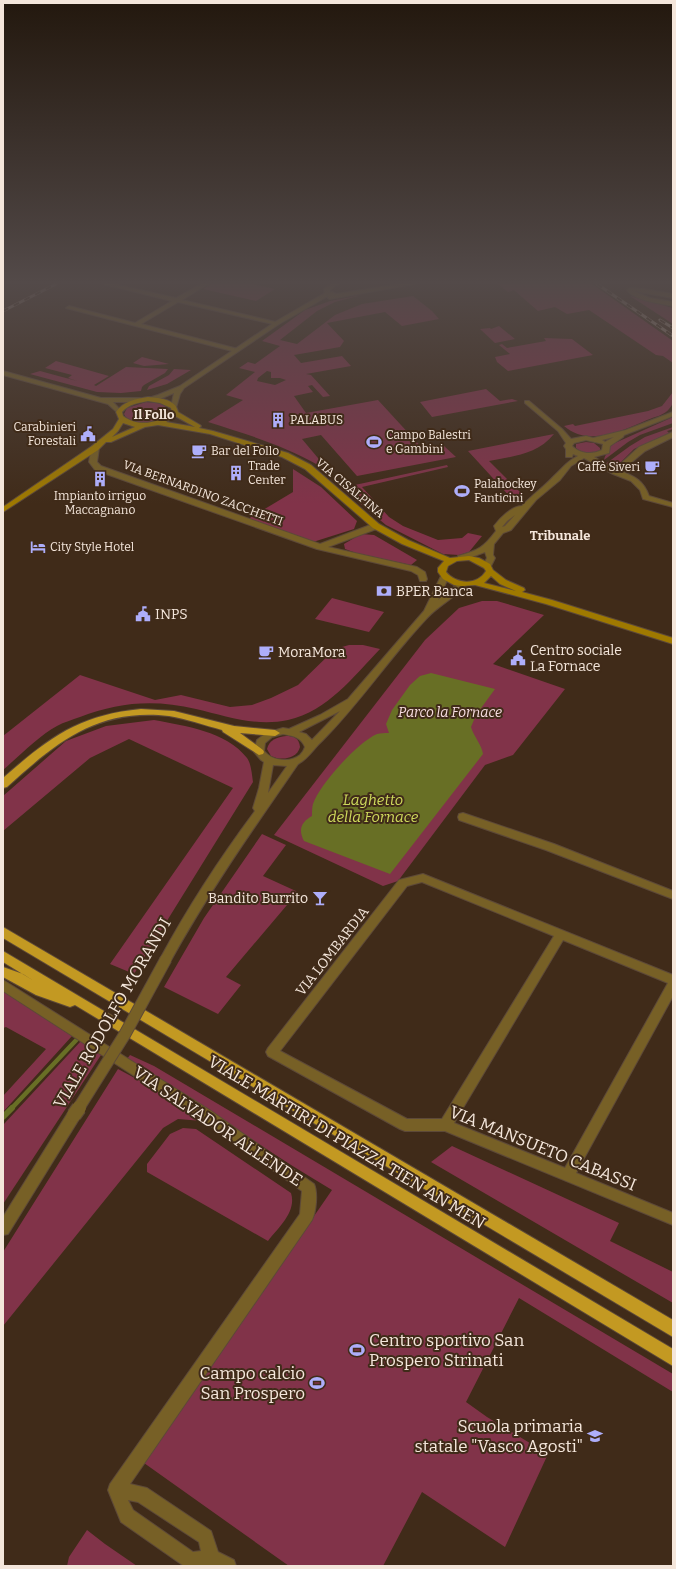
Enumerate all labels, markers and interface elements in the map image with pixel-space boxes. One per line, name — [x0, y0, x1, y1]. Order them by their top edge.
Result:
district label: Il Follo — [134, 407, 175, 422]
building icon: PALABUS — [269, 411, 287, 429]
place label: PALABUS — [290, 413, 343, 427]
place label: Carabinieri Forestali — [13, 420, 76, 448]
public building icon: Carabinieri Forestali — [79, 425, 97, 443]
place label: Campo Balestri e Gambini — [386, 428, 471, 456]
sports icon: Campo Balestri e Gambini — [365, 433, 383, 451]
cafe icon: Bar del Follo — [190, 442, 208, 460]
place label: Bar del Follo — [211, 444, 279, 458]
street label: VIA CISALPINA — [313, 455, 387, 521]
street label: VIA BERNARDINO ZACCHETTI — [121, 457, 285, 529]
cafe icon: Caffè Siveri — [643, 458, 661, 476]
place label: Trade Center — [248, 459, 286, 487]
place label: Caffè Siveri — [577, 460, 640, 474]
building icon: Trade Center — [227, 464, 245, 482]
building icon: Impianto irriguo Maccagnano — [91, 470, 109, 488]
place label: Palahockey Fanticini — [474, 477, 537, 505]
sports icon: Palahockey Fanticini — [453, 482, 471, 500]
place label: Impianto irriguo Maccagnano — [54, 489, 146, 517]
district label: Tribunale — [530, 528, 590, 543]
hotel icon: City Style Hotel — [29, 538, 47, 556]
place label: City Style Hotel — [50, 540, 135, 554]
bank icon: BPER Banca — [375, 582, 393, 600]
place label: BPER Banca — [396, 583, 473, 600]
public building icon: INPS — [134, 605, 152, 623]
place label: INPS — [155, 606, 188, 623]
place label: Centro sociale La Fornace — [530, 642, 622, 675]
cafe icon: MoraMora — [257, 643, 275, 661]
place label: MoraMora — [278, 644, 346, 661]
public building icon: Centro sociale La Fornace — [509, 649, 527, 667]
park label: Parco la Fornace — [398, 704, 502, 721]
water label: Laghetto della Fornace — [328, 791, 419, 826]
bar icon: Bandito Burrito — [311, 889, 329, 907]
place label: Bandito Burrito — [208, 890, 308, 907]
street label: VIA LOMBARDIA — [292, 903, 372, 999]
street label: VIALE RODOLFO MORANDI — [49, 914, 176, 1112]
street label: VIALE MARTIRI DI PIAZZA TIEN AN MEN — [204, 1051, 489, 1234]
street label: VIA SALVADOR ALLENDE — [129, 1062, 306, 1191]
street label: VIA MANSUETO CABASSI — [446, 1101, 639, 1196]
place label: Centro sportivo San Prospero Strinati — [369, 1330, 524, 1371]
sports icon: Centro sportivo San Prospero Strinati — [348, 1341, 366, 1359]
place label: Campo calcio San Prospero — [200, 1363, 305, 1404]
sports icon: Campo calcio San Prospero — [308, 1374, 326, 1392]
place label: Scuola primaria statale "Vasco Agosti" — [415, 1416, 583, 1457]
school or university icon: Scuola primaria statale "Vasco Agosti" — [586, 1427, 604, 1445]

